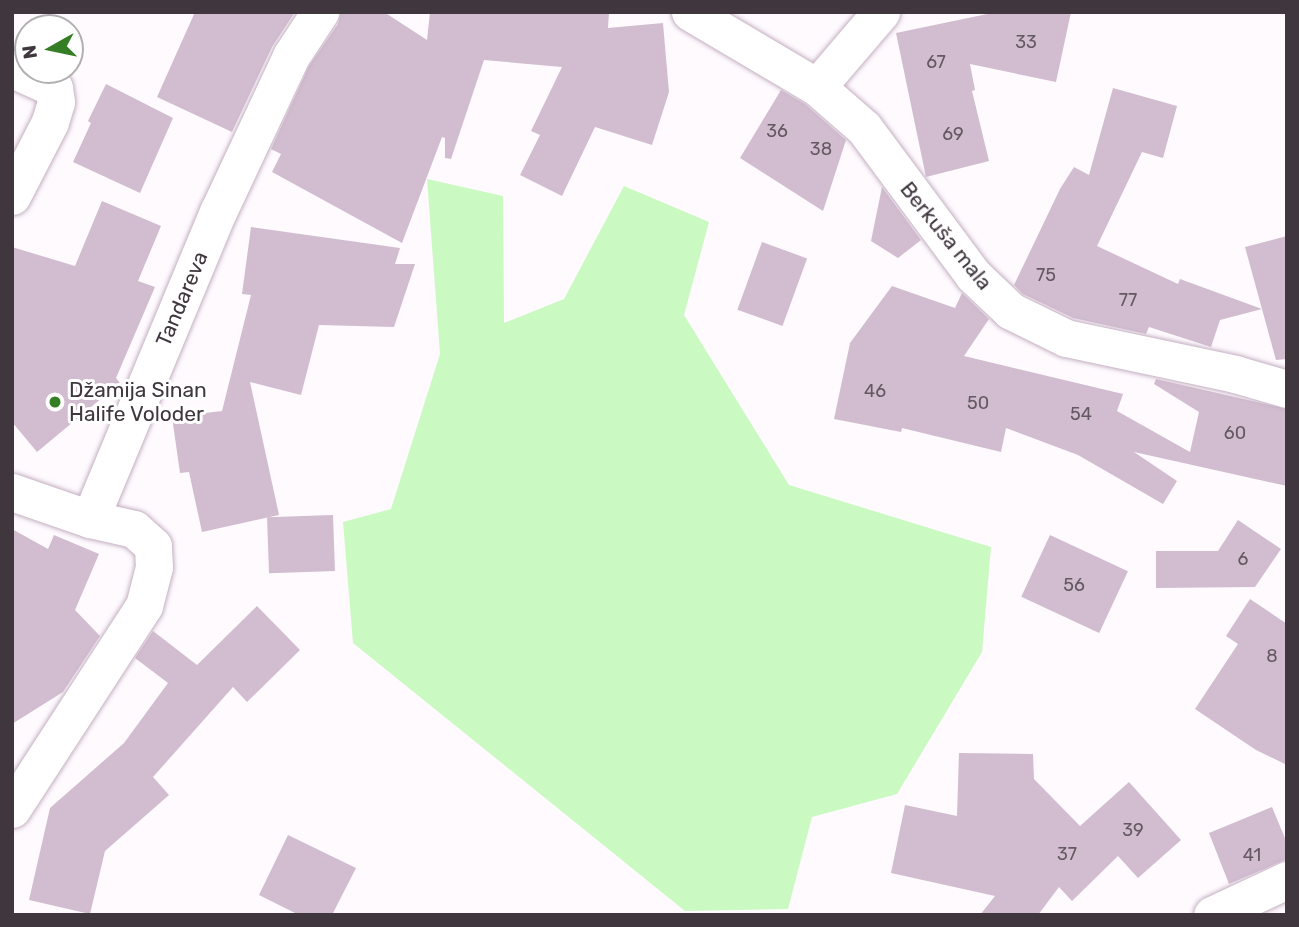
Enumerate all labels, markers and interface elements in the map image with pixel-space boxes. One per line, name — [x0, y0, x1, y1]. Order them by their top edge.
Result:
north arrow — [14, 14, 84, 84]
house number: 33 — [1015, 31, 1037, 53]
text: N — [17, 44, 42, 61]
house number: 67 — [926, 51, 946, 73]
house number: 36 — [766, 120, 788, 142]
house number: 69 — [942, 123, 964, 145]
house number: 38 — [810, 138, 832, 160]
street label: Berkuša mala — [895, 177, 997, 295]
street label: Tandareva — [151, 248, 213, 350]
house number: 75 — [1036, 264, 1056, 286]
house number: 77 — [1119, 289, 1137, 311]
place label: Džamija Sinan Halife Voloder — [69, 377, 207, 427]
house number: 46 — [864, 380, 886, 402]
house number: 50 — [967, 392, 989, 414]
marker: Džamija Sinan Halife Voloder — [47, 394, 63, 410]
house number: 54 — [1070, 403, 1092, 425]
house number: 60 — [1224, 422, 1246, 444]
house number: 6 — [1238, 548, 1248, 570]
house number: 56 — [1063, 574, 1085, 596]
house number: 8 — [1266, 645, 1278, 667]
house number: 39 — [1122, 819, 1144, 841]
house number: 37 — [1057, 843, 1077, 865]
house number: 41 — [1243, 844, 1261, 866]

